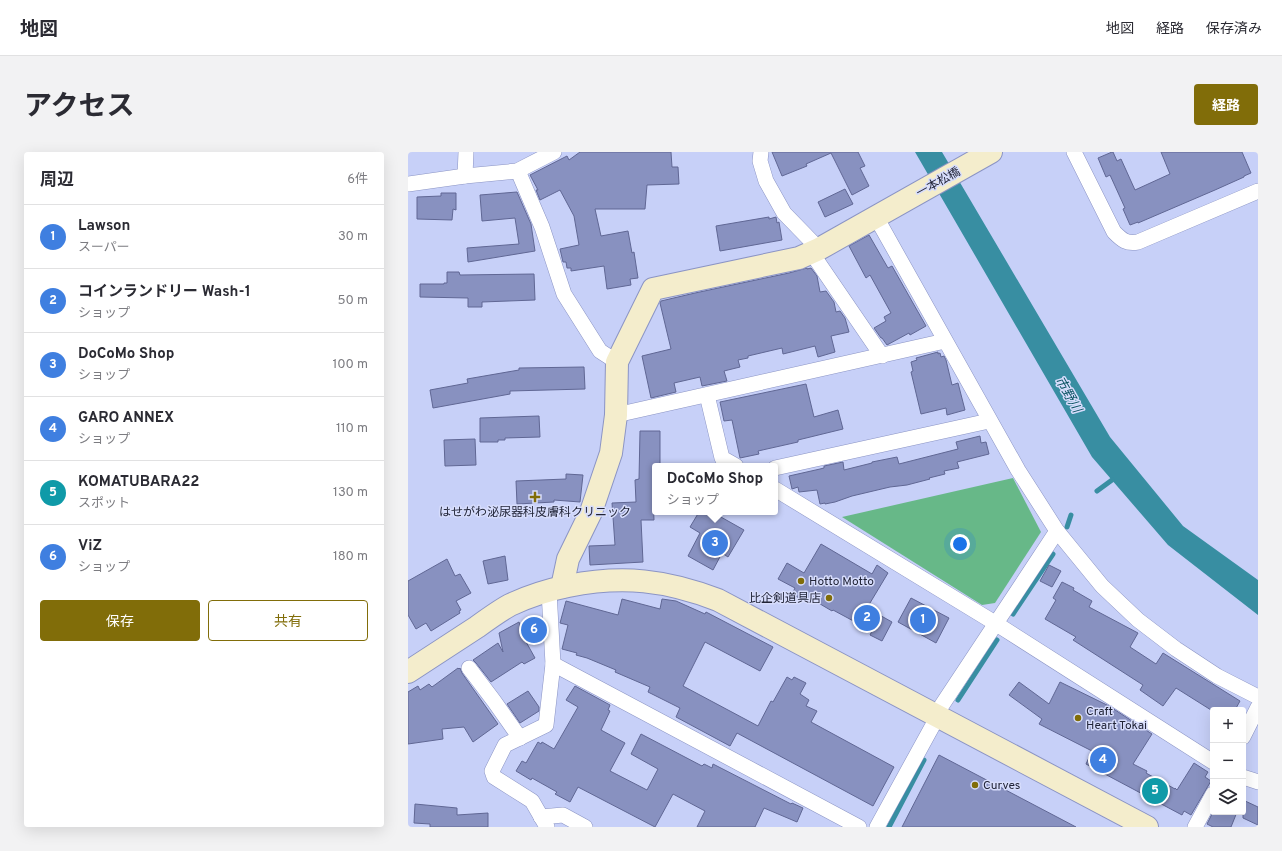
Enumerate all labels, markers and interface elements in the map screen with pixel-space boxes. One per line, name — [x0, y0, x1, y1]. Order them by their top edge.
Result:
text: 地図 — [20, 18, 58, 42]
text: 地図 — [1106, 21, 1134, 38]
text: 経路 — [1156, 21, 1184, 38]
text: 保存済み — [1206, 21, 1262, 38]
button: 経路 — [1194, 84, 1258, 125]
text: アクセス — [24, 90, 135, 126]
street label: 一本松橋 — [914, 164, 963, 202]
text: 周辺 — [40, 170, 74, 192]
text: 6件 — [347, 172, 368, 188]
text: Lawson — [78, 217, 130, 236]
text: 1 — [50, 229, 56, 245]
text: 30 m — [338, 229, 368, 245]
text: スーパー — [78, 240, 130, 256]
text: コインランドリー Wash-1 — [78, 283, 251, 302]
text: 2 — [49, 293, 57, 309]
text: 50 m — [338, 293, 368, 309]
text: ショップ — [78, 306, 130, 322]
text: DoCoMo Shop — [78, 345, 174, 364]
text: 3 — [49, 357, 57, 373]
text: 100 m — [332, 357, 368, 373]
text: ショップ — [78, 368, 130, 384]
water label: 市野川 — [1051, 374, 1085, 418]
text: GARO ANNEX — [78, 409, 174, 428]
text: 4 — [49, 421, 57, 437]
text: 110 m — [336, 421, 368, 437]
text: ショップ — [78, 432, 130, 448]
popup — [652, 463, 778, 515]
text: DoCoMo Shop — [667, 470, 763, 489]
text: KOMATUBARA22 — [78, 473, 200, 492]
text: 5 — [49, 485, 57, 501]
text: 130 m — [333, 485, 368, 501]
marker: はせがわ泌尿器科皮膚科クリニック — [529, 491, 541, 503]
text: ショップ — [667, 493, 719, 509]
text: スポット — [78, 496, 130, 512]
place label: はせがわ泌尿器科皮膚科クリニック — [439, 505, 631, 521]
pin: 3 — [702, 528, 728, 558]
your location — [950, 534, 970, 554]
text: ViZ — [78, 537, 102, 556]
text: 6 — [49, 549, 57, 565]
text: 180 m — [333, 549, 368, 565]
text: ショップ — [78, 560, 130, 576]
place label: Hotto Motto — [809, 574, 874, 590]
marker: Hotto Motto — [796, 576, 806, 586]
place label: 比企剣道具店 — [749, 591, 821, 607]
marker: 比企剣道具店 — [824, 593, 834, 603]
button: 保存 — [40, 600, 200, 641]
button: 共有 — [208, 600, 368, 641]
pin: 2 — [854, 603, 880, 633]
pin: 1 — [910, 605, 936, 635]
pin: 6 — [521, 615, 547, 645]
place label: Craft Heart Tokai — [1086, 704, 1147, 734]
map controls — [1210, 707, 1246, 815]
button: + — [1210, 707, 1246, 743]
marker: Craft Heart Tokai — [1073, 713, 1083, 723]
button: − — [1210, 743, 1246, 779]
pin: 4 — [1090, 745, 1116, 775]
pin: 5 — [1142, 776, 1168, 806]
place label: Curves — [983, 778, 1020, 794]
button: layers — [1210, 779, 1246, 815]
marker: Curves — [970, 780, 980, 790]

